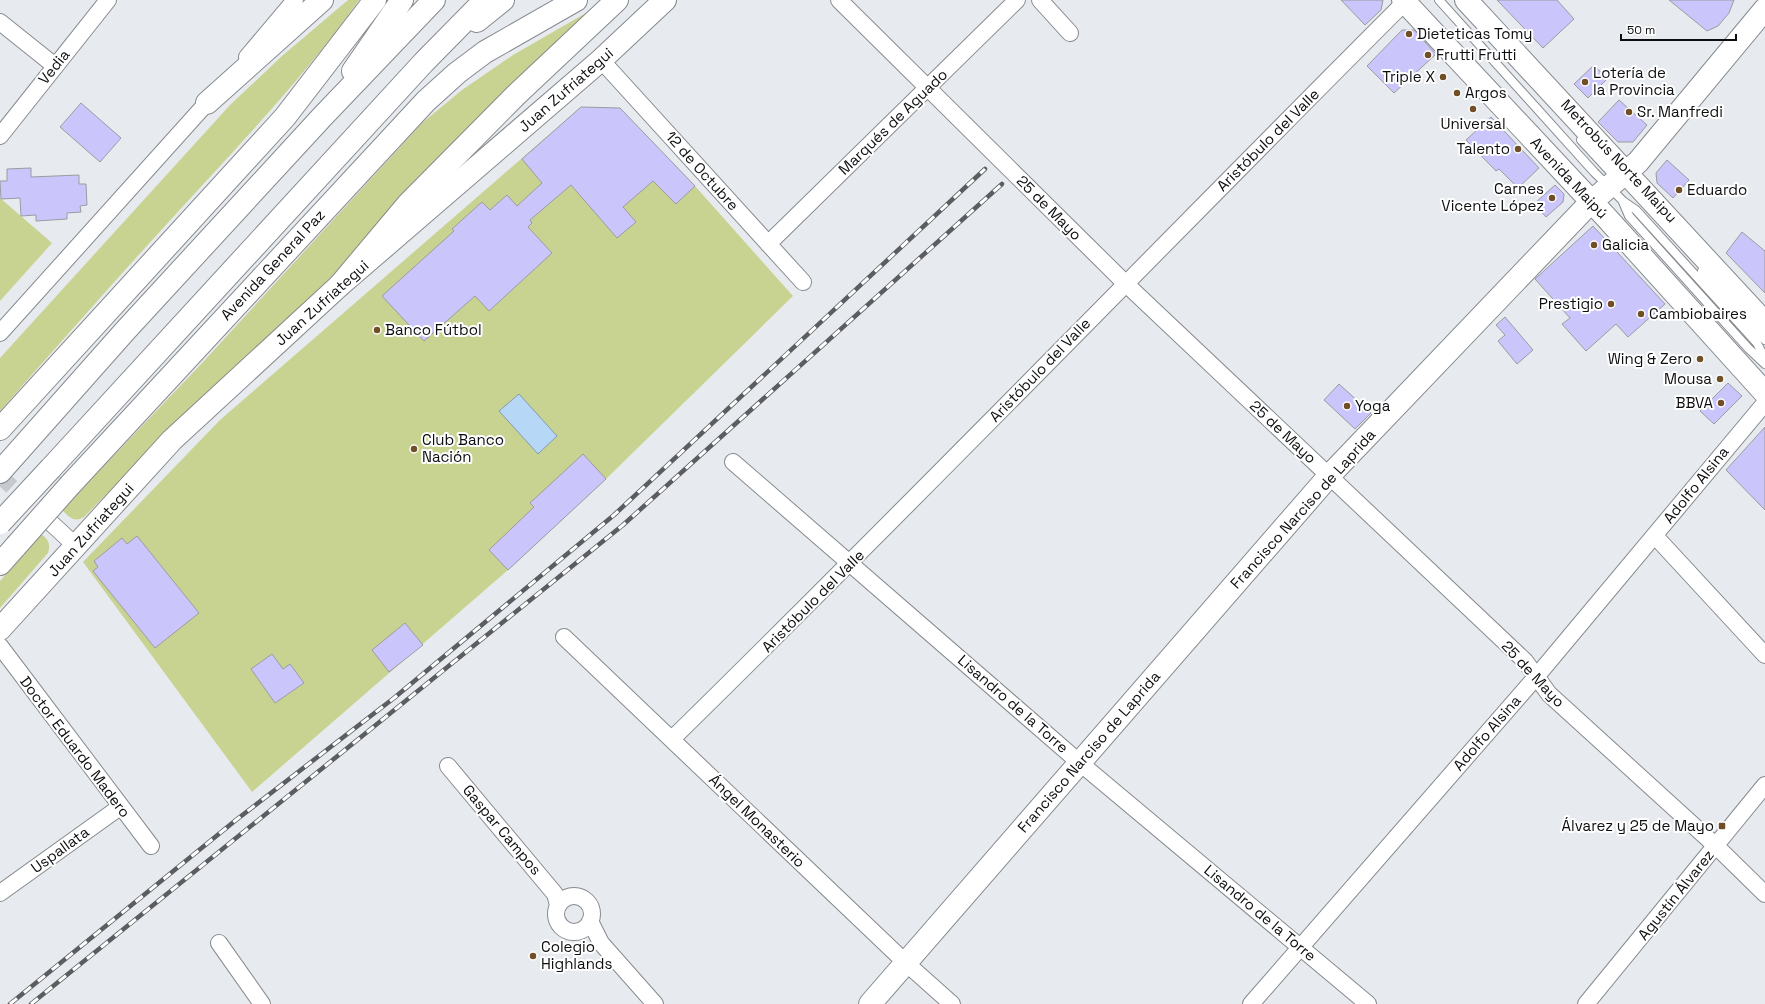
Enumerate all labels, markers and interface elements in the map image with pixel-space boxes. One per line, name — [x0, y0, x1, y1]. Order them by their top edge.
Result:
scale bar — [1621, 16, 1736, 42]
text: 50 m — [1627, 22, 1655, 38]
place label: Dieteticas Tomy — [1417, 24, 1532, 43]
marker: Dieteticas Tomy — [1404, 29, 1414, 39]
street label: Juan Zufriategui — [514, 43, 617, 136]
street label: Vedia — [34, 45, 74, 88]
place label: Frutti Frutti — [1436, 45, 1517, 64]
marker: Frutti Frutti — [1423, 50, 1433, 60]
place label: Lotería de la Provincia — [1593, 63, 1675, 99]
street label: Marqués de Aguado — [834, 65, 951, 179]
place label: Triple X — [1382, 67, 1435, 86]
marker: Triple X — [1438, 72, 1448, 82]
marker: Lotería de la Provincia — [1580, 77, 1590, 87]
place label: Argos — [1465, 83, 1507, 102]
street label: Aristóbulo del Valle — [1212, 84, 1323, 195]
marker: Argos — [1452, 88, 1462, 98]
street label: Metrobús Norte Maipu — [1557, 95, 1682, 226]
place label: Sr. Manfredi — [1637, 102, 1723, 121]
marker: Universal — [1468, 104, 1478, 114]
marker: Sr. Manfredi — [1624, 107, 1634, 117]
place label: Universal — [1440, 114, 1506, 133]
street label: 12 de Octubre — [662, 127, 743, 214]
street label: Avenida Maipú — [1527, 133, 1612, 223]
place label: Talento — [1456, 139, 1510, 158]
marker: Talento — [1513, 144, 1523, 154]
street label: 25 de Mayo — [1013, 171, 1086, 244]
place label: Carnes Vicente López — [1441, 179, 1544, 215]
place label: Eduardo — [1687, 180, 1747, 199]
marker: Eduardo — [1674, 185, 1684, 195]
marker: Carnes Vicente López — [1547, 193, 1557, 203]
street label: Avenida General Paz — [216, 205, 329, 324]
place label: Galicia — [1602, 235, 1650, 254]
marker: Galicia — [1589, 240, 1599, 250]
street label: Juan Zufriategui — [271, 256, 372, 350]
place label: Prestigio — [1539, 294, 1603, 313]
marker: Prestigio — [1606, 299, 1616, 309]
place label: Cambiobaires — [1649, 304, 1747, 323]
marker: Cambiobaires — [1636, 309, 1646, 319]
street label: Aristóbulo del Valle — [985, 314, 1094, 426]
place label: Banco Fútbol — [385, 320, 482, 339]
marker: Banco Fútbol — [372, 325, 382, 335]
place label: Wing & Zero — [1608, 349, 1692, 368]
marker: Wing & Zero — [1695, 354, 1705, 364]
place label: Mousa — [1664, 369, 1712, 388]
marker: Mousa — [1715, 374, 1725, 384]
place label: BBVA — [1675, 393, 1714, 412]
street label: 25 de Mayo — [1246, 396, 1321, 467]
place label: Yoga — [1355, 396, 1391, 415]
marker: BBVA — [1716, 398, 1726, 408]
marker: Yoga — [1342, 401, 1352, 411]
street label: Francisco Narciso de Laprida — [1226, 425, 1380, 592]
place label: Club Banco Nación — [422, 430, 504, 466]
street label: Adolfo Alsina — [1659, 442, 1733, 527]
marker: Club Banco Nación — [409, 444, 419, 454]
street label: Juan Zufriategui — [44, 479, 138, 580]
street label: Aristóbulo del Valle — [757, 545, 868, 656]
street label: 25 de Mayo — [1498, 636, 1569, 711]
street label: Lisandro de la Torre — [954, 650, 1073, 757]
street label: Francisco Narciso de Laprida — [1013, 667, 1164, 836]
street label: Doctor Eduardo Madero — [16, 672, 135, 821]
street label: Adolfo Alsina — [1449, 691, 1525, 774]
street label: Ángel Monasterio — [705, 770, 809, 871]
street label: Gaspar Campos — [459, 781, 546, 879]
place label: Álvarez y 25 de Mayo — [1562, 816, 1714, 835]
marker: Álvarez y 25 de Mayo — [1717, 821, 1727, 831]
street label: Uspallata — [27, 822, 93, 877]
street label: Agustín Álvarez — [1633, 846, 1718, 944]
street label: Lisandro de la Torre — [1200, 860, 1320, 965]
place label: Colegio Highlands — [541, 937, 612, 973]
marker: Colegio Highlands — [528, 951, 538, 961]

